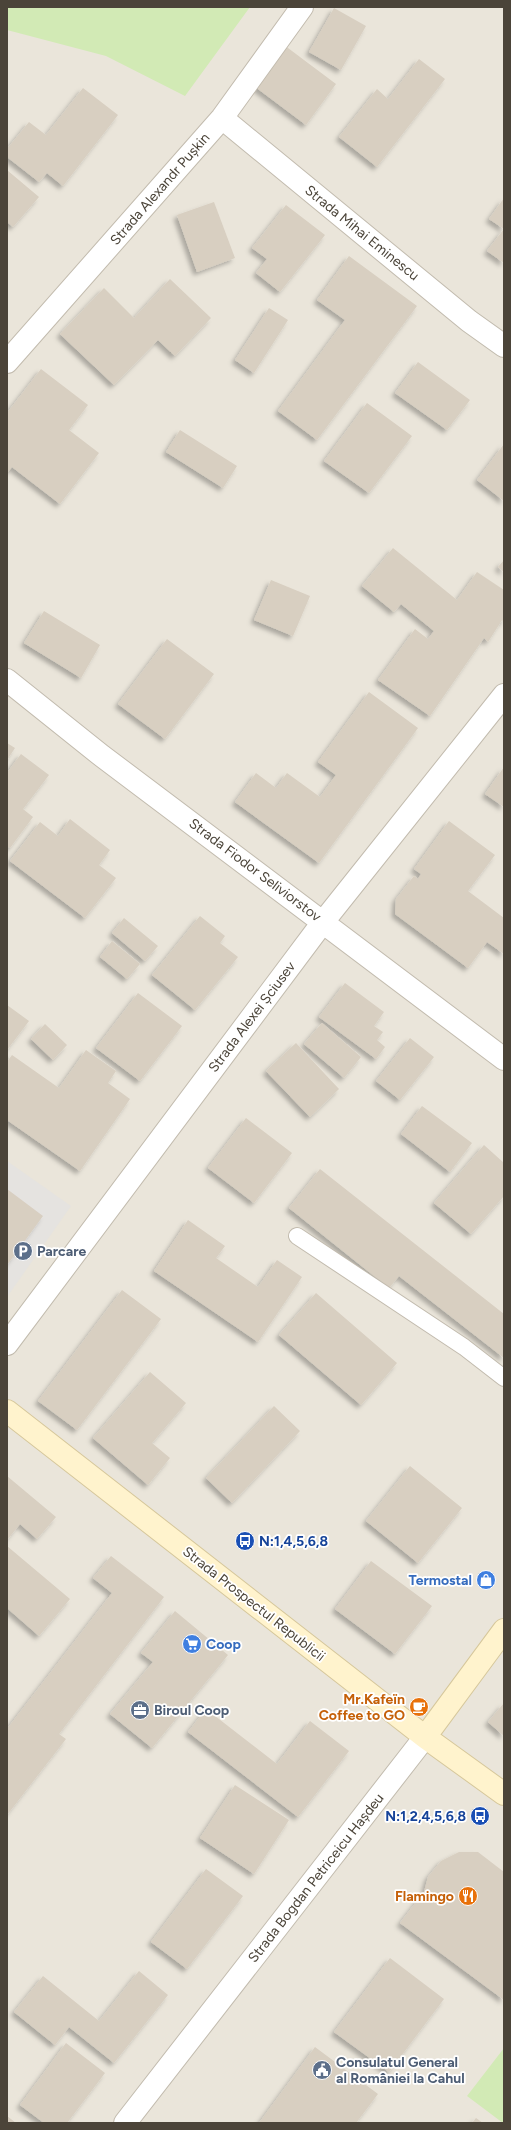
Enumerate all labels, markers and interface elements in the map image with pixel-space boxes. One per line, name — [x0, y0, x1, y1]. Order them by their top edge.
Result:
street label: Strada Alexandr Pușkin — [107, 129, 213, 249]
street label: Strada Mihai Eminescu — [301, 182, 423, 284]
street label: Strada Fiodor Seliviorstov — [186, 815, 325, 926]
street label: Strada Alexei Șciusev — [205, 958, 300, 1076]
parking icon: Parcare — [12, 1240, 34, 1262]
place label: Parcare — [37, 1243, 86, 1260]
bus stop icon: N:1,4,5,6,8 — [234, 1530, 256, 1552]
place label: N:1,4,5,6,8 — [259, 1533, 328, 1550]
street label: Strada Prospectul Republicii — [179, 1543, 329, 1665]
shop icon: Termostal — [475, 1569, 497, 1591]
place label: Termostal — [408, 1572, 472, 1589]
supermarket icon: Coop — [181, 1633, 203, 1655]
place label: Coop — [206, 1636, 241, 1653]
place label: Mr.Kafeïn Coffee to GO — [319, 1691, 405, 1724]
cafe icon: Mr.Kafeïn Coffee to GO — [408, 1696, 430, 1718]
office icon: Biroul Coop — [129, 1699, 151, 1721]
place label: Biroul Coop — [154, 1702, 229, 1719]
street label: Strada Bogdan Petriceicu Hașdeu — [245, 1790, 387, 1966]
bus stop icon: N:1,2,4,5,6,8 — [469, 1805, 491, 1827]
place label: N:1,2,4,5,6,8 — [385, 1808, 466, 1825]
restaurant icon: Flamingo — [457, 1885, 479, 1907]
place label: Flamingo — [395, 1888, 454, 1905]
place label: Consulatul General al României la Cahul — [336, 2054, 465, 2087]
public building icon: Consulatul General al României la Cahul — [311, 2059, 333, 2081]

